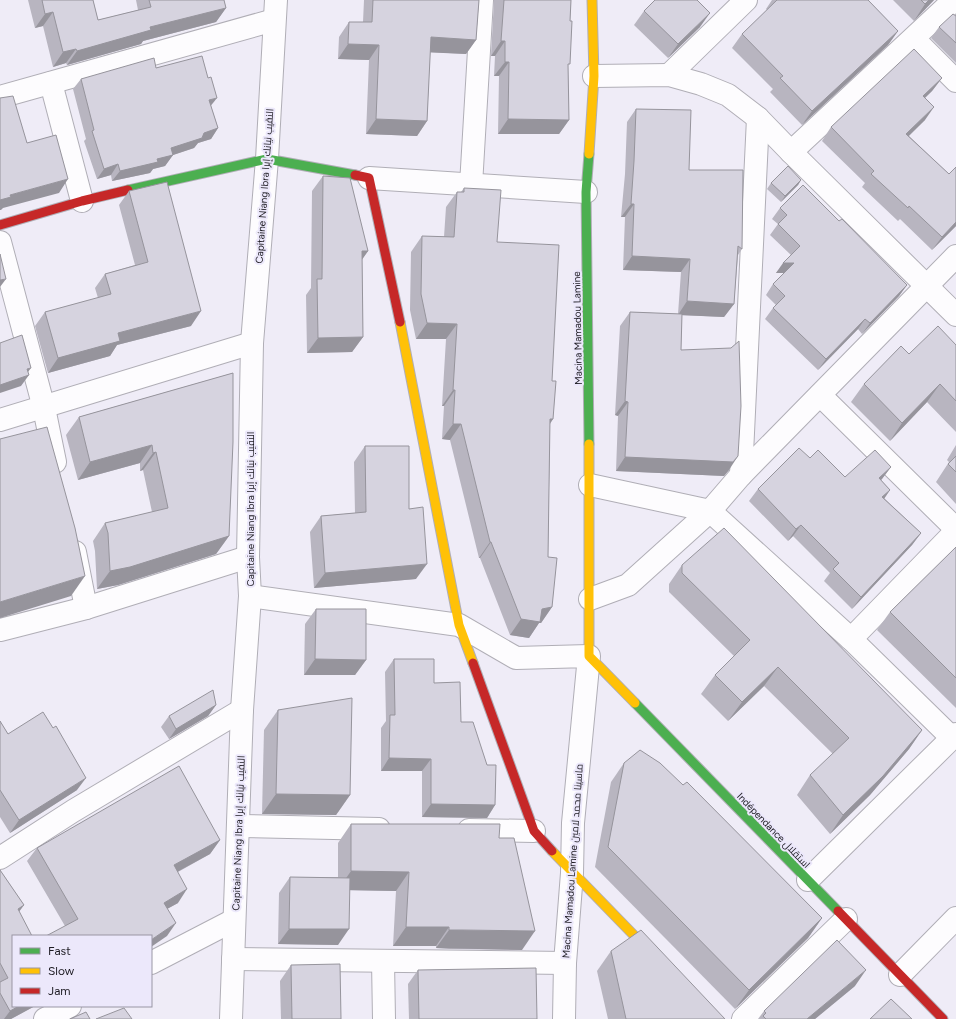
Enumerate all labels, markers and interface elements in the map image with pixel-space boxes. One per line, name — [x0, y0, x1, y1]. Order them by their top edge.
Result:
street label: Capitaine Niang Ibra النقيب نيانك إبرا — [253, 108, 276, 264]
street label: Macina Mamadou Lamine — [570, 271, 585, 385]
street label: Capitaine Niang Ibra النقيب نيانك إبرا — [244, 431, 257, 587]
street label: Capitaine Niang Ibra النقيب نيانك إبرا — [229, 755, 248, 911]
street label: Macina Mamadou Lamine ماسينا محمد لامين — [559, 763, 586, 959]
street label: Indépendance استقلال — [734, 790, 813, 871]
legend — [12, 935, 152, 1007]
text: Fast — [48, 944, 71, 958]
text: Slow — [48, 964, 75, 978]
text: Jam — [48, 984, 71, 998]

